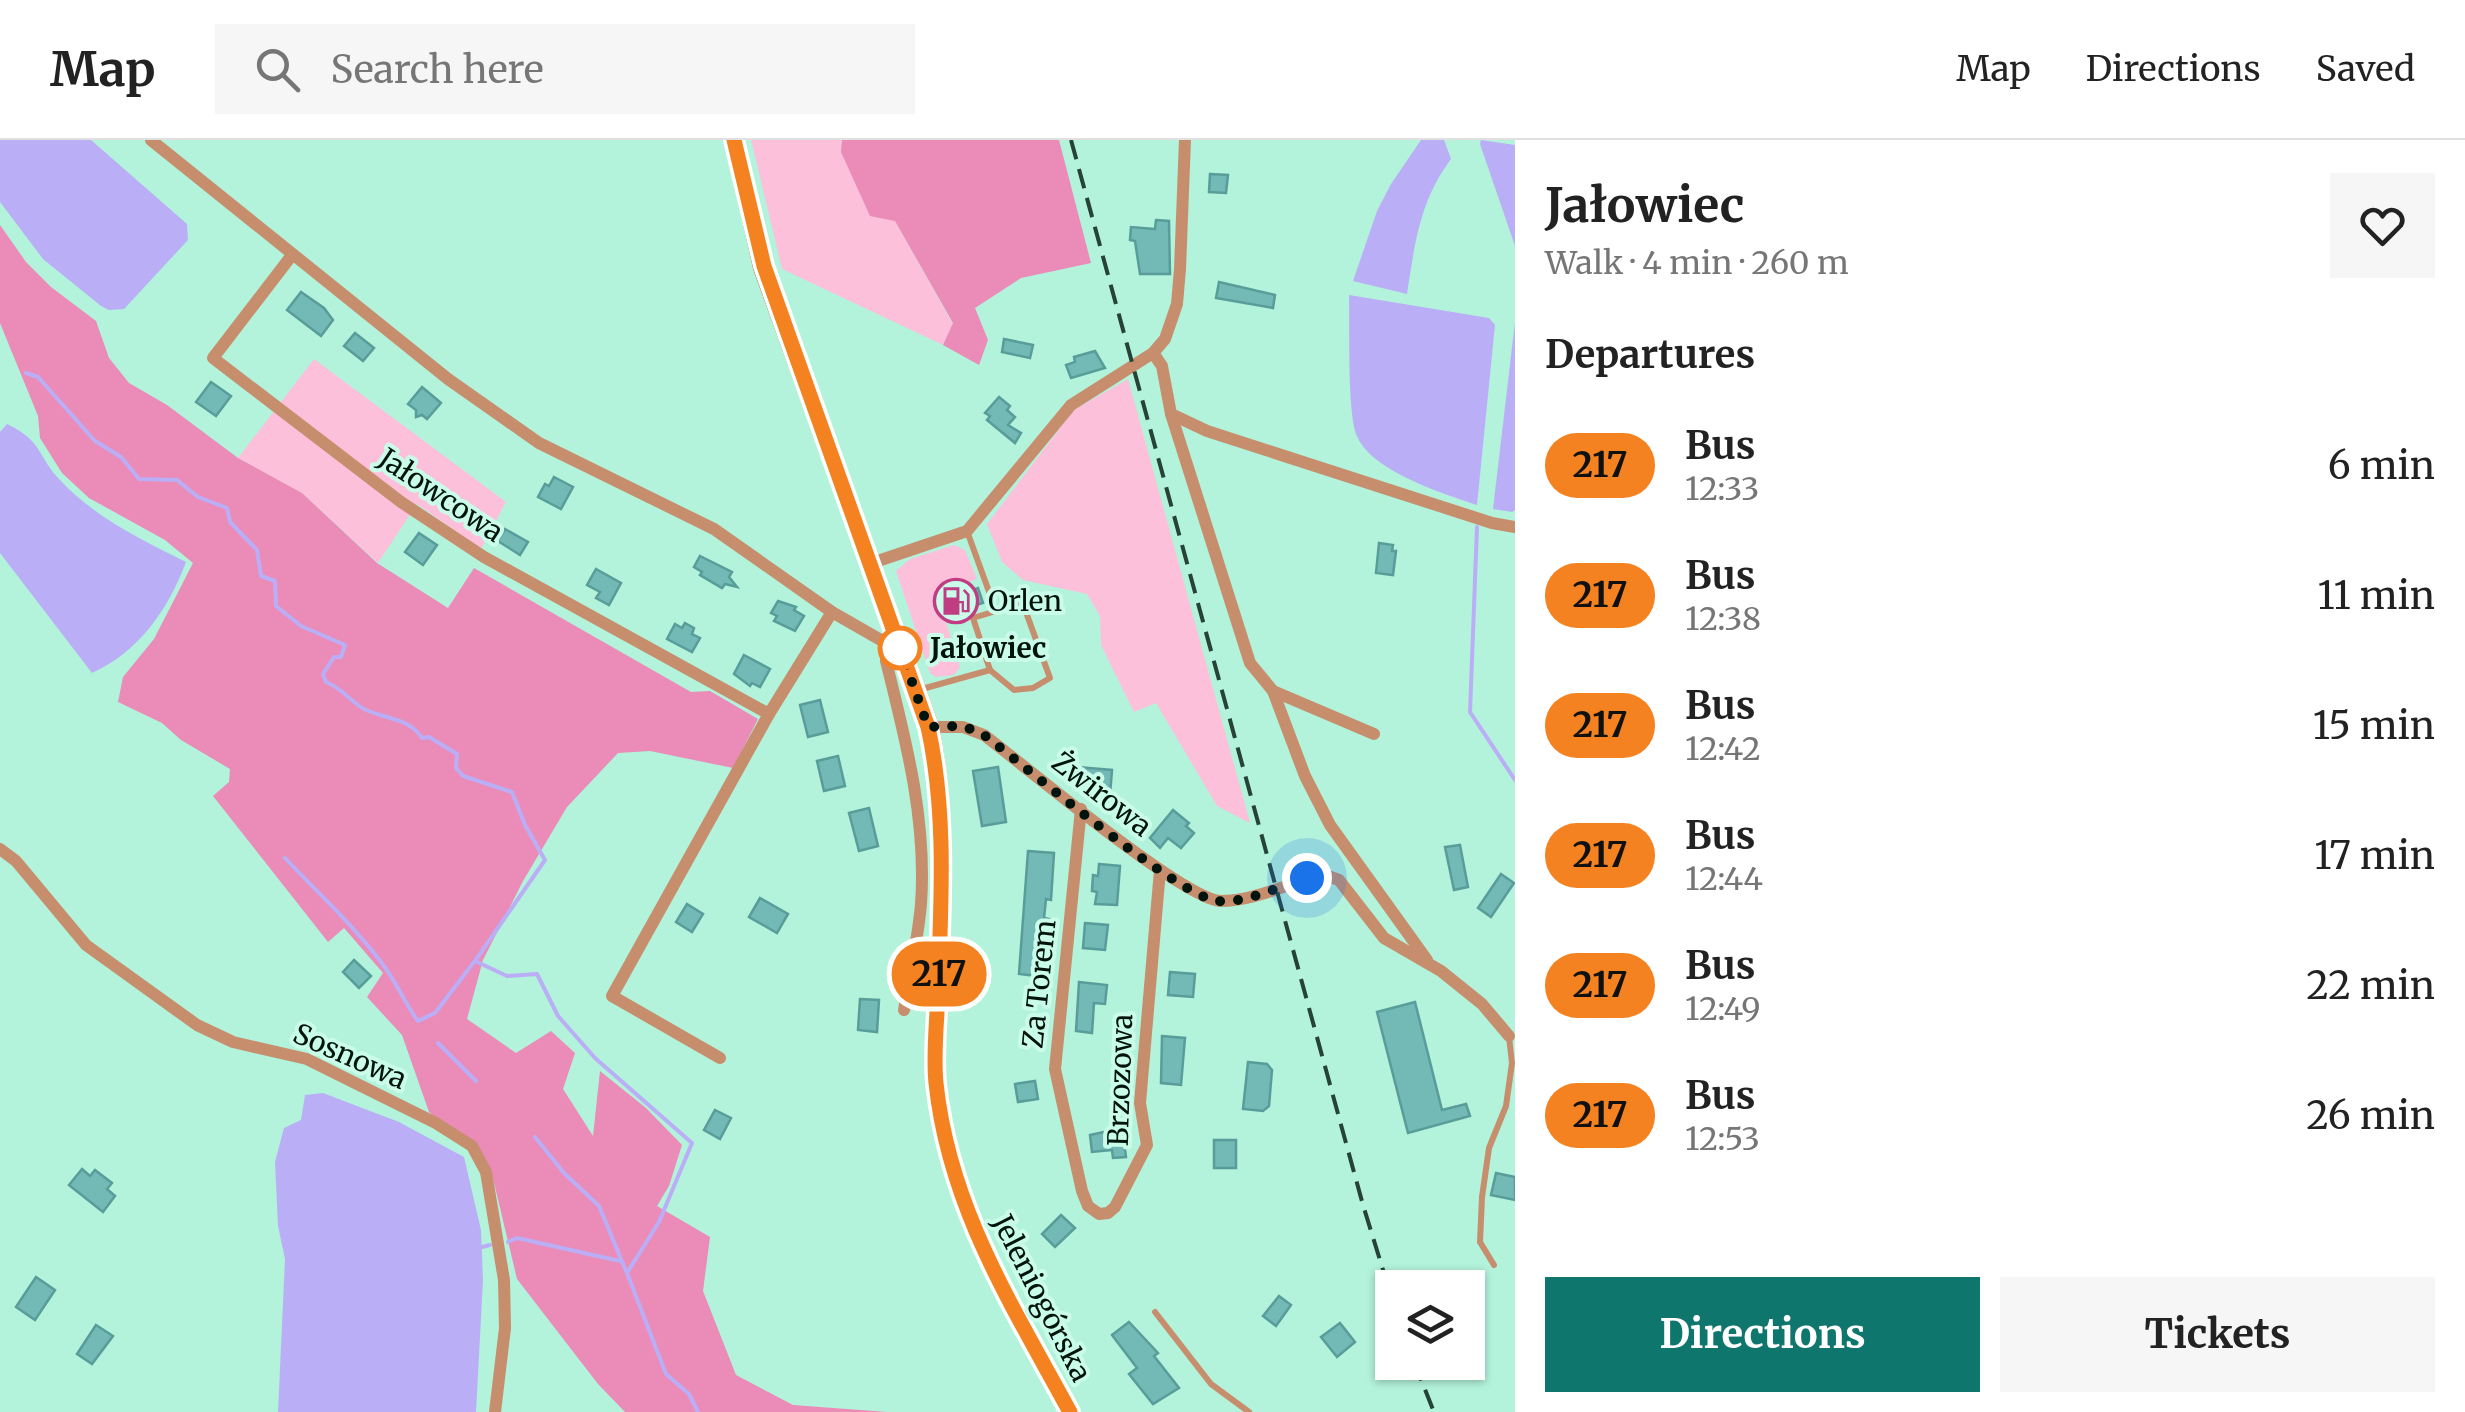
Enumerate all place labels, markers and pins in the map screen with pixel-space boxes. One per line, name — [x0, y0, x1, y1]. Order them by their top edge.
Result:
fuel station icon: Orlen — [933, 578, 979, 624]
place label: Orlen — [988, 583, 1062, 619]
marker: Jałowiec — [879, 627, 921, 669]
place label: Jałowiec — [929, 630, 1046, 666]

